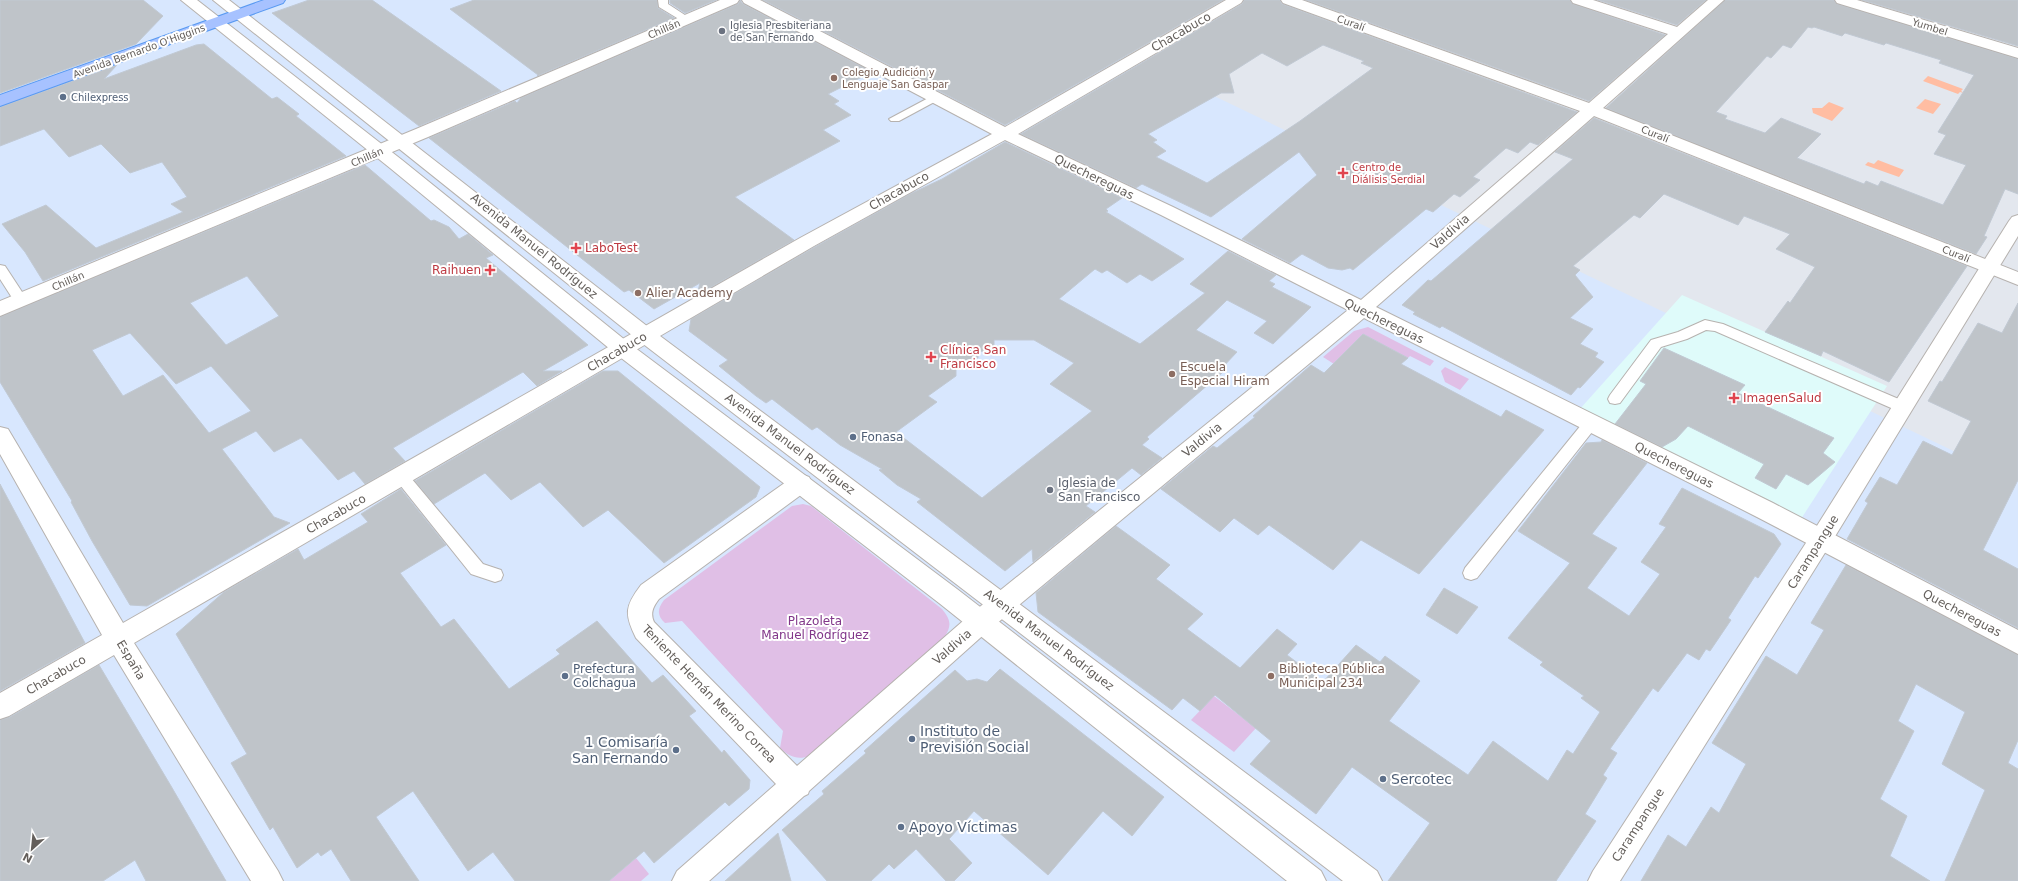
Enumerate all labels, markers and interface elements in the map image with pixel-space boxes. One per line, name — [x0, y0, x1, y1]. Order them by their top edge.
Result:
street label: Chacabuco — [1149, 9, 1213, 55]
street label: Curalí — [1335, 13, 1368, 34]
street label: Yumbel — [1910, 16, 1949, 38]
street label: Chillán — [646, 17, 682, 41]
place label: Iglesia Presbiteriana de San Fernando — [730, 20, 831, 43]
street label: Avenida Bernardo O'Higgins — [71, 22, 207, 80]
marker: Iglesia Presbiteriana de San Fernando — [717, 26, 727, 36]
place label: Colegio Audición y Lenguaje San Gaspar — [842, 67, 949, 90]
marker: Colegio Audición y Lenguaje San Gaspar — [829, 73, 839, 83]
marker: Chilexpress — [58, 92, 68, 102]
place label: Chilexpress — [71, 92, 129, 103]
street label: Curalí — [1639, 123, 1672, 145]
street label: Chillán — [349, 145, 385, 169]
street label: Quechereguas — [1052, 152, 1136, 202]
place label: Centro de Diálisis Serdial — [1352, 162, 1425, 185]
marker: Centro de Diálisis Serdial — [1337, 167, 1349, 179]
street label: Chacabuco — [867, 169, 931, 213]
street label: Avenida Manuel Rodríguez — [468, 190, 600, 302]
street label: Valdivia — [1428, 211, 1472, 253]
place label: LaboTest — [585, 241, 638, 255]
marker: LaboTest — [570, 242, 582, 254]
street label: Curalí — [1940, 243, 1973, 265]
place label: Raihuen — [432, 263, 481, 277]
marker: Raihuen — [484, 264, 496, 276]
street label: Chillán — [50, 269, 86, 293]
place label: Alier Academy — [646, 286, 733, 300]
marker: Alier Academy — [633, 288, 643, 298]
street label: Quechereguas — [1342, 296, 1426, 346]
street label: Chacabuco — [585, 329, 649, 375]
place label: Clínica San Francisco — [940, 343, 1006, 371]
marker: Clínica San Francisco — [925, 351, 937, 363]
place label: Escuela Especial Hiram — [1180, 360, 1270, 388]
marker: Escuela Especial Hiram — [1167, 369, 1177, 379]
street label: Avenida Manuel Rodríguez — [722, 391, 858, 497]
place label: ImagenSalud — [1743, 391, 1822, 405]
marker: ImagenSalud — [1728, 392, 1740, 404]
street label: Valdivia — [1179, 420, 1225, 460]
place label: Fonasa — [861, 430, 903, 444]
marker: Fonasa — [848, 432, 858, 442]
street label: Quechereguas — [1632, 439, 1716, 491]
place label: Iglesia de San Francisco — [1058, 476, 1140, 504]
marker: Iglesia de San Francisco — [1045, 485, 1055, 495]
street label: Chacabuco — [304, 491, 368, 537]
street label: Carampangue — [1785, 512, 1841, 592]
street label: Quechereguas — [1920, 586, 2004, 640]
street label: Avenida Manuel Rodríguez — [981, 587, 1117, 693]
park label: Plazoleta Manuel Rodríguez — [761, 614, 869, 642]
street label: Teniente Hernán Merino Correa — [638, 621, 779, 766]
street label: Valdivia — [930, 626, 974, 668]
street label: España — [114, 638, 148, 682]
street label: Chacabuco — [24, 652, 88, 698]
place label: Prefectura Colchagua — [573, 662, 636, 690]
place label: Biblioteca Pública Municipal 234 — [1279, 662, 1385, 690]
marker: Prefectura Colchagua — [560, 671, 570, 681]
marker: Biblioteca Pública Municipal 234 — [1266, 671, 1276, 681]
place label: Instituto de Previsión Social — [920, 723, 1029, 755]
place label: 1 Comisaría San Fernando — [572, 734, 668, 766]
marker: Instituto de Previsión Social — [907, 734, 917, 744]
marker: 1 Comisaría San Fernando — [671, 745, 681, 755]
place label: Sercotec — [1391, 771, 1452, 787]
marker: Sercotec — [1378, 774, 1388, 784]
street label: Carampangue — [1609, 786, 1667, 864]
place label: Apoyo Víctimas — [909, 819, 1017, 835]
marker: Apoyo Víctimas — [896, 822, 906, 832]
north arrow — [12, 829, 52, 869]
text: N — [21, 850, 35, 865]

